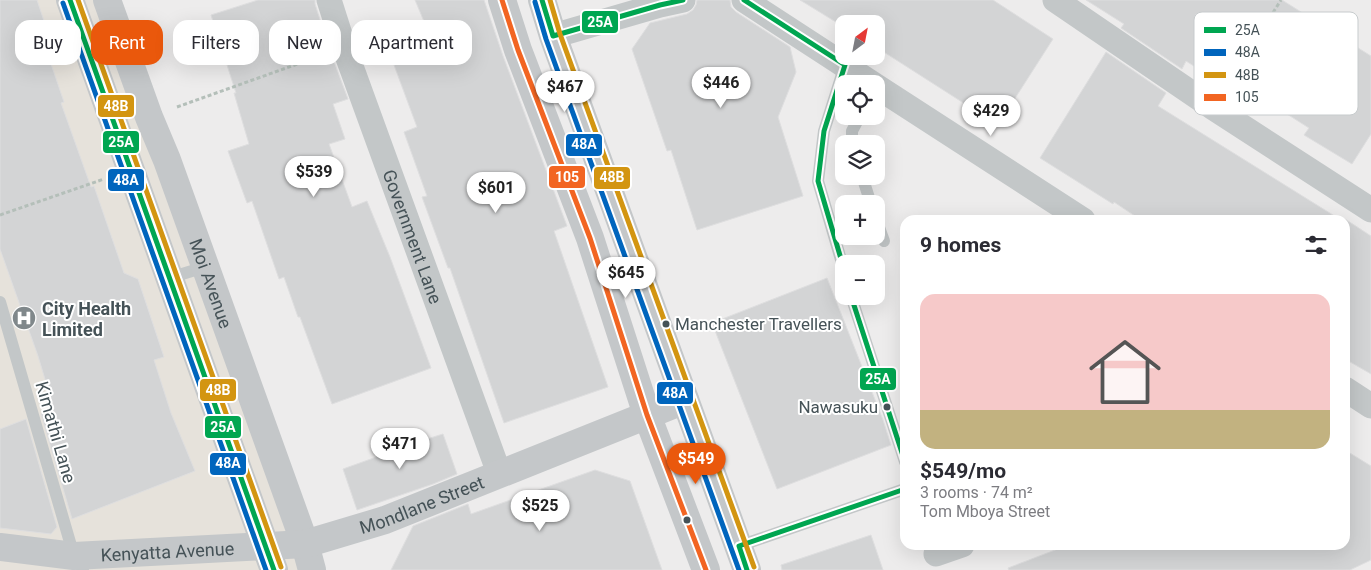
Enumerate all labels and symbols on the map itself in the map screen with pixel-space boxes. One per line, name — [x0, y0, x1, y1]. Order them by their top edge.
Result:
line badge: 25A — [581, 10, 619, 34]
legend — [1194, 12, 1358, 115]
text: 25A — [587, 14, 613, 30]
north arrow — [835, 15, 885, 65]
text: 25A — [1235, 22, 1260, 38]
text: 48A — [1235, 44, 1260, 60]
pin: $446 — [691, 66, 751, 109]
text: 48B — [1235, 67, 1259, 83]
pin: $467 — [535, 70, 595, 113]
text: 105 — [1235, 89, 1259, 105]
line badge: 48B — [97, 94, 135, 118]
pin: $429 — [961, 94, 1021, 137]
text: 48B — [104, 98, 129, 114]
line badge: 25A — [102, 130, 140, 154]
line badge: 48A — [565, 133, 603, 157]
text: 25A — [108, 134, 134, 150]
text: 48A — [571, 136, 597, 152]
pin: $539 — [284, 156, 344, 198]
line badge: 105 — [548, 165, 586, 189]
line badge: 48B — [593, 166, 631, 190]
street label: Government Lane — [379, 167, 447, 306]
line badge: 48A — [107, 168, 145, 192]
text: 105 — [555, 169, 579, 185]
text: 48B — [600, 169, 625, 185]
text: 48A — [113, 172, 139, 188]
pin: $601 — [466, 172, 526, 214]
street label: Moi Avenue — [186, 236, 237, 331]
pin: $645 — [596, 256, 656, 299]
place label: City Health Limited — [42, 298, 131, 340]
hospital icon: City Health Limited — [11, 305, 37, 331]
place label: Manchester Travellers — [675, 314, 842, 334]
marker: Manchester Travellers — [661, 319, 671, 329]
line badge: 25A — [859, 367, 897, 391]
text: 25A — [865, 371, 891, 387]
line badge: 48B — [199, 378, 237, 402]
street label: Kimathi Lane — [31, 379, 81, 485]
line badge: 48A — [656, 381, 694, 405]
text: 48B — [206, 382, 231, 398]
text: 48A — [662, 385, 688, 401]
place label: Nawasuku — [798, 397, 878, 417]
marker: Nawasuku — [882, 402, 892, 412]
line badge: 25A — [204, 415, 242, 439]
text: 25A — [210, 419, 236, 435]
pin: $471 — [370, 428, 430, 470]
pin: $549 — [666, 442, 726, 485]
line badge: 48A — [209, 452, 247, 476]
text: 48A — [215, 455, 241, 471]
street label: Mondlane Street — [357, 471, 487, 538]
pin: $525 — [510, 490, 570, 532]
unlabelled marker — [682, 515, 692, 525]
street label: Kenyatta Avenue — [100, 537, 235, 565]

